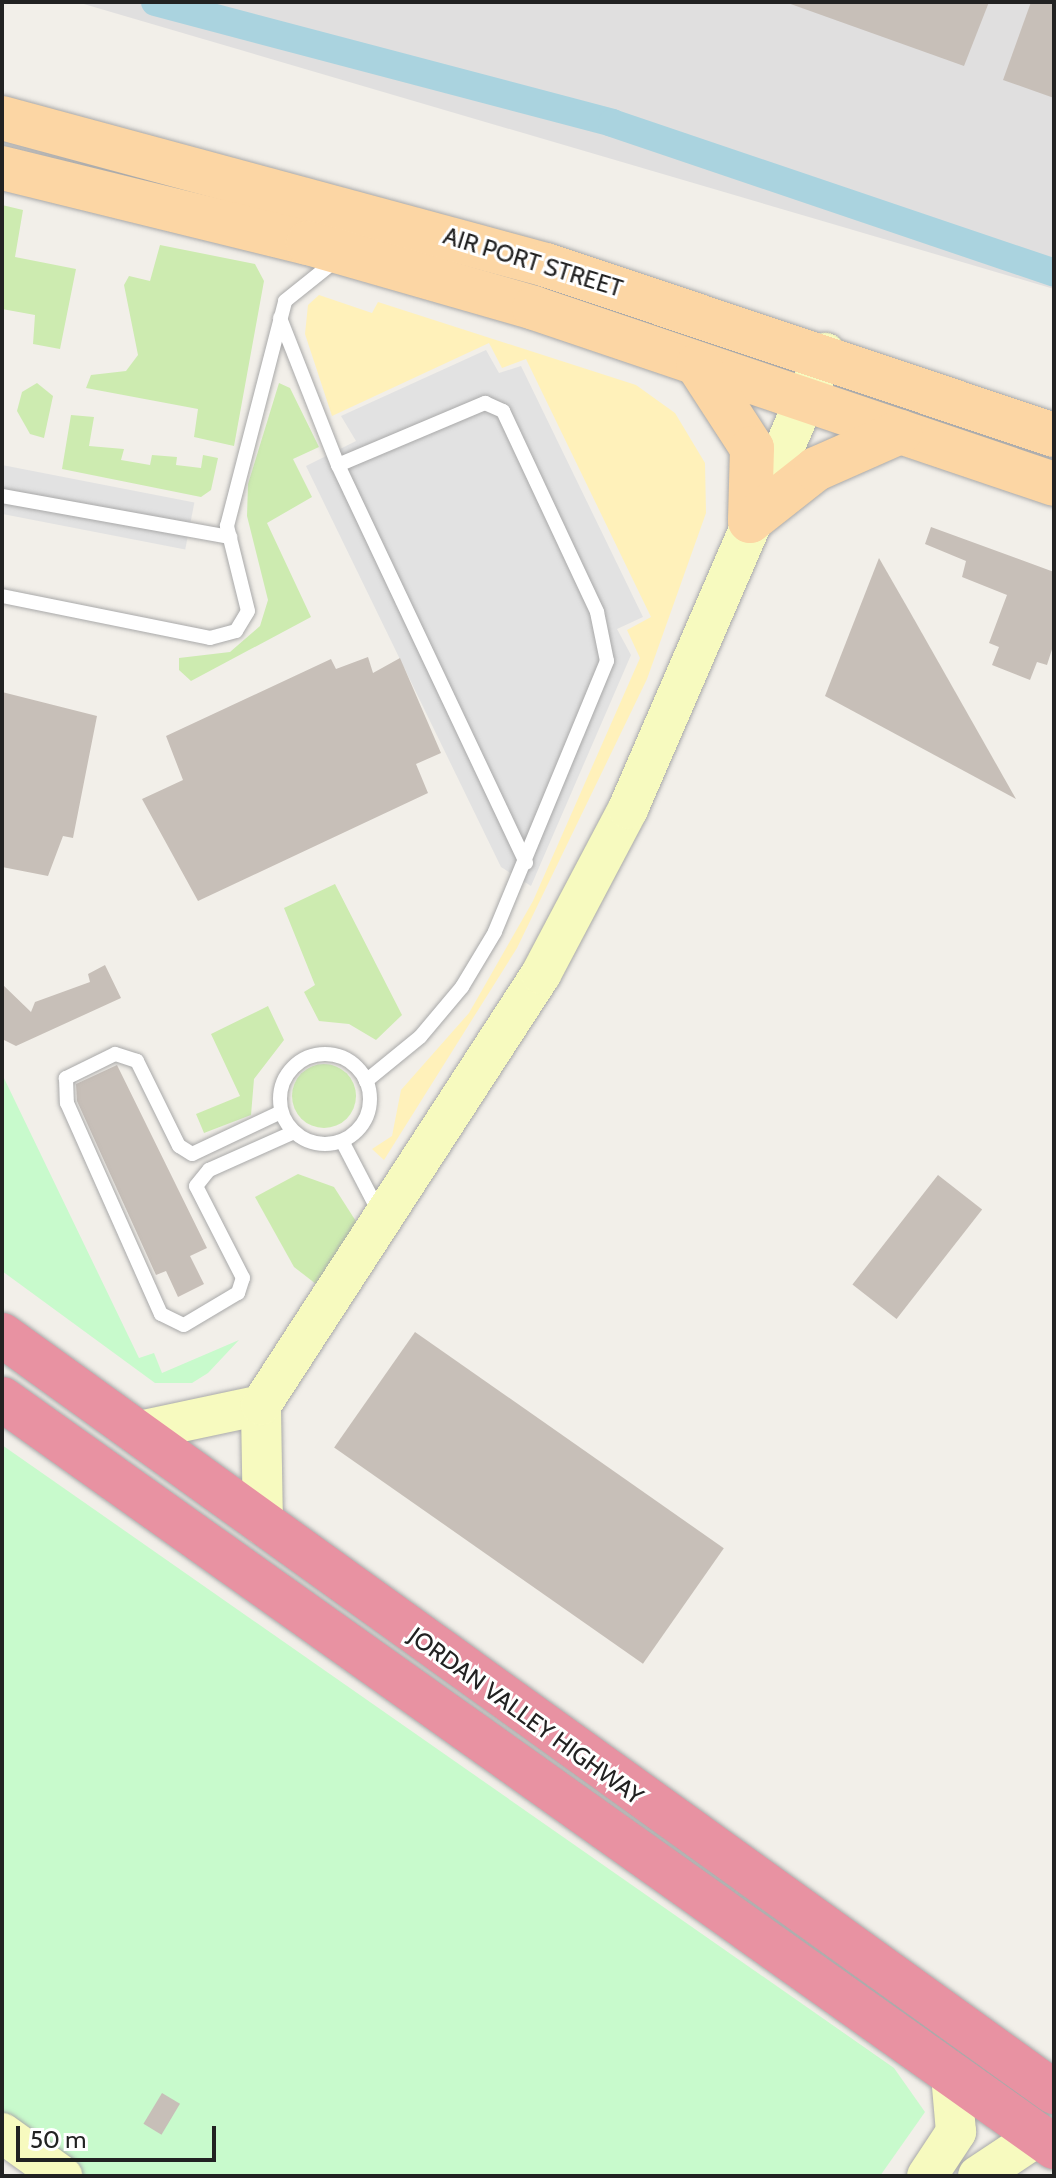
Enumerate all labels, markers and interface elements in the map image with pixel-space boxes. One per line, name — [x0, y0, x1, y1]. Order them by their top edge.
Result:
street label: AIR PORT STREET — [440, 221, 626, 303]
street label: JORDAN VALLEY HIGHWAY — [403, 1621, 649, 1811]
scale bar — [20, 2110, 220, 2160]
text: 50 m — [30, 2125, 86, 2154]

